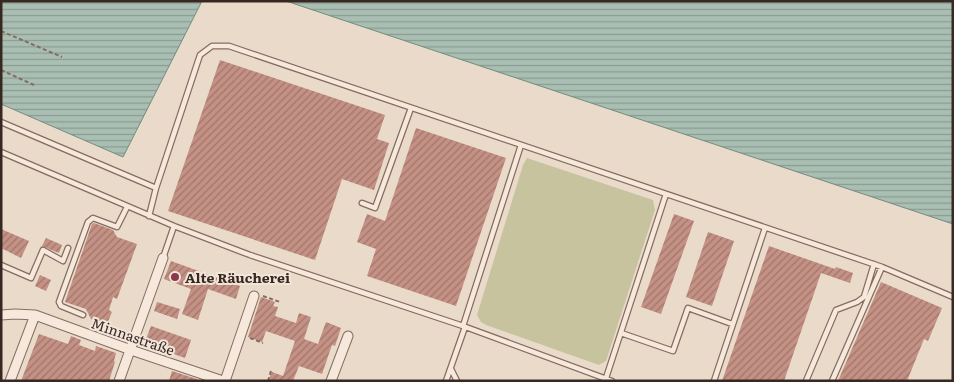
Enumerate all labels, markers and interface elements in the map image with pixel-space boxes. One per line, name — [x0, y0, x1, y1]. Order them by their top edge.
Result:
place label: Alte Räucherei — [185, 267, 290, 287]
marker: Alte Räucherei — [169, 271, 181, 283]
street label: Minnastraße — [89, 312, 177, 360]

